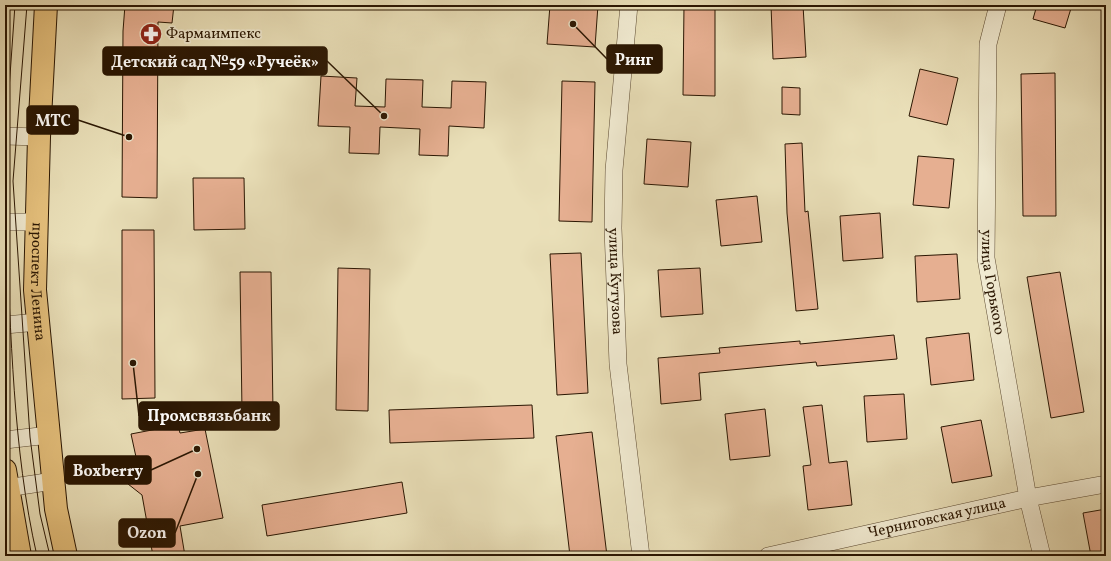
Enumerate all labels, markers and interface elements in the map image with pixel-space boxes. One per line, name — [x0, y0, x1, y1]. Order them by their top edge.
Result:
pharmacy icon: Фармаимпекс — [138, 21, 164, 47]
place label: Фармаимпекс — [166, 24, 261, 45]
callout: Ринг — [607, 45, 662, 73]
callout: Детский сад №59 «Ручеёк» — [103, 47, 327, 75]
text: Ринг — [615, 50, 654, 72]
text: Детский сад №59 «Ручеёк» — [111, 52, 319, 74]
callout: МТС — [27, 106, 78, 134]
text: МТС — [35, 111, 71, 133]
street label: проспект Ленина — [24, 222, 50, 342]
street label: улица Кутузова — [602, 227, 627, 335]
street label: улица Горького — [975, 230, 1010, 337]
callout: Промсвязьбанк — [139, 402, 279, 430]
text: Промсвязьбанк — [147, 406, 271, 428]
callout: Boxberry — [65, 456, 151, 484]
text: Boxberry — [73, 461, 143, 483]
street label: Черниговская улица — [866, 493, 1008, 544]
callout: Ozon — [119, 519, 175, 547]
text: Ozon — [127, 523, 167, 545]

